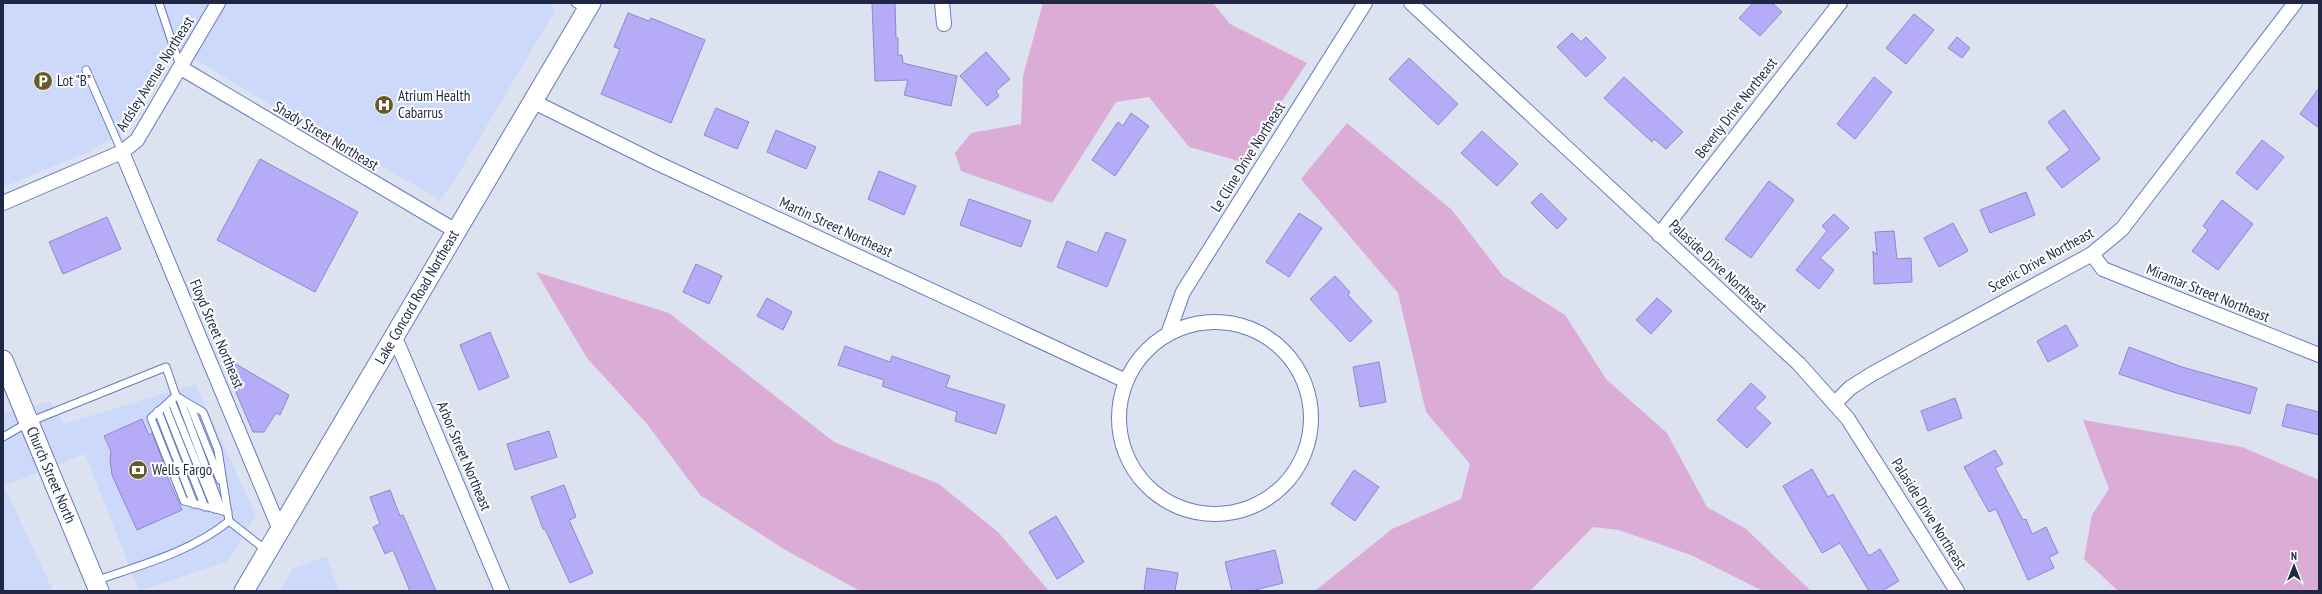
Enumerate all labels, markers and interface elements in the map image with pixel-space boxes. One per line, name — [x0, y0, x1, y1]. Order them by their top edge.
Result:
street label: Ardsley Avenue Northeast — [111, 13, 198, 135]
street label: Beverly Drive Northeast — [1690, 54, 1781, 162]
parking icon: Lot "B" — [32, 70, 54, 92]
place label: Lot "B" — [57, 71, 91, 90]
place label: Atrium Health Cabarrus — [398, 86, 470, 122]
hospital icon: Atrium Health Cabarrus — [373, 94, 395, 116]
street label: Shady Street Northeast — [270, 97, 382, 174]
street label: Le Cline Drive Northeast — [1206, 98, 1289, 215]
street label: Martin Street Northeast — [777, 192, 896, 261]
street label: Palaside Drive Northeast — [1665, 215, 1771, 316]
street label: Scenic Drive Northeast — [1985, 223, 2097, 296]
street label: Lake Concord Road Northeast — [370, 226, 463, 367]
street label: Miramar Street Northeast — [2144, 259, 2273, 326]
street label: Floyd Street Northeast — [186, 276, 249, 391]
street label: Arbor Street Northeast — [433, 398, 496, 513]
street label: Church Street North — [23, 424, 80, 526]
street label: Palaside Drive Northeast — [1888, 455, 1971, 573]
bank icon: Wells Fargo — [127, 459, 149, 481]
place label: Wells Fargo — [152, 460, 212, 479]
north arrow — [2274, 546, 2314, 586]
text: N — [2291, 549, 2297, 563]

